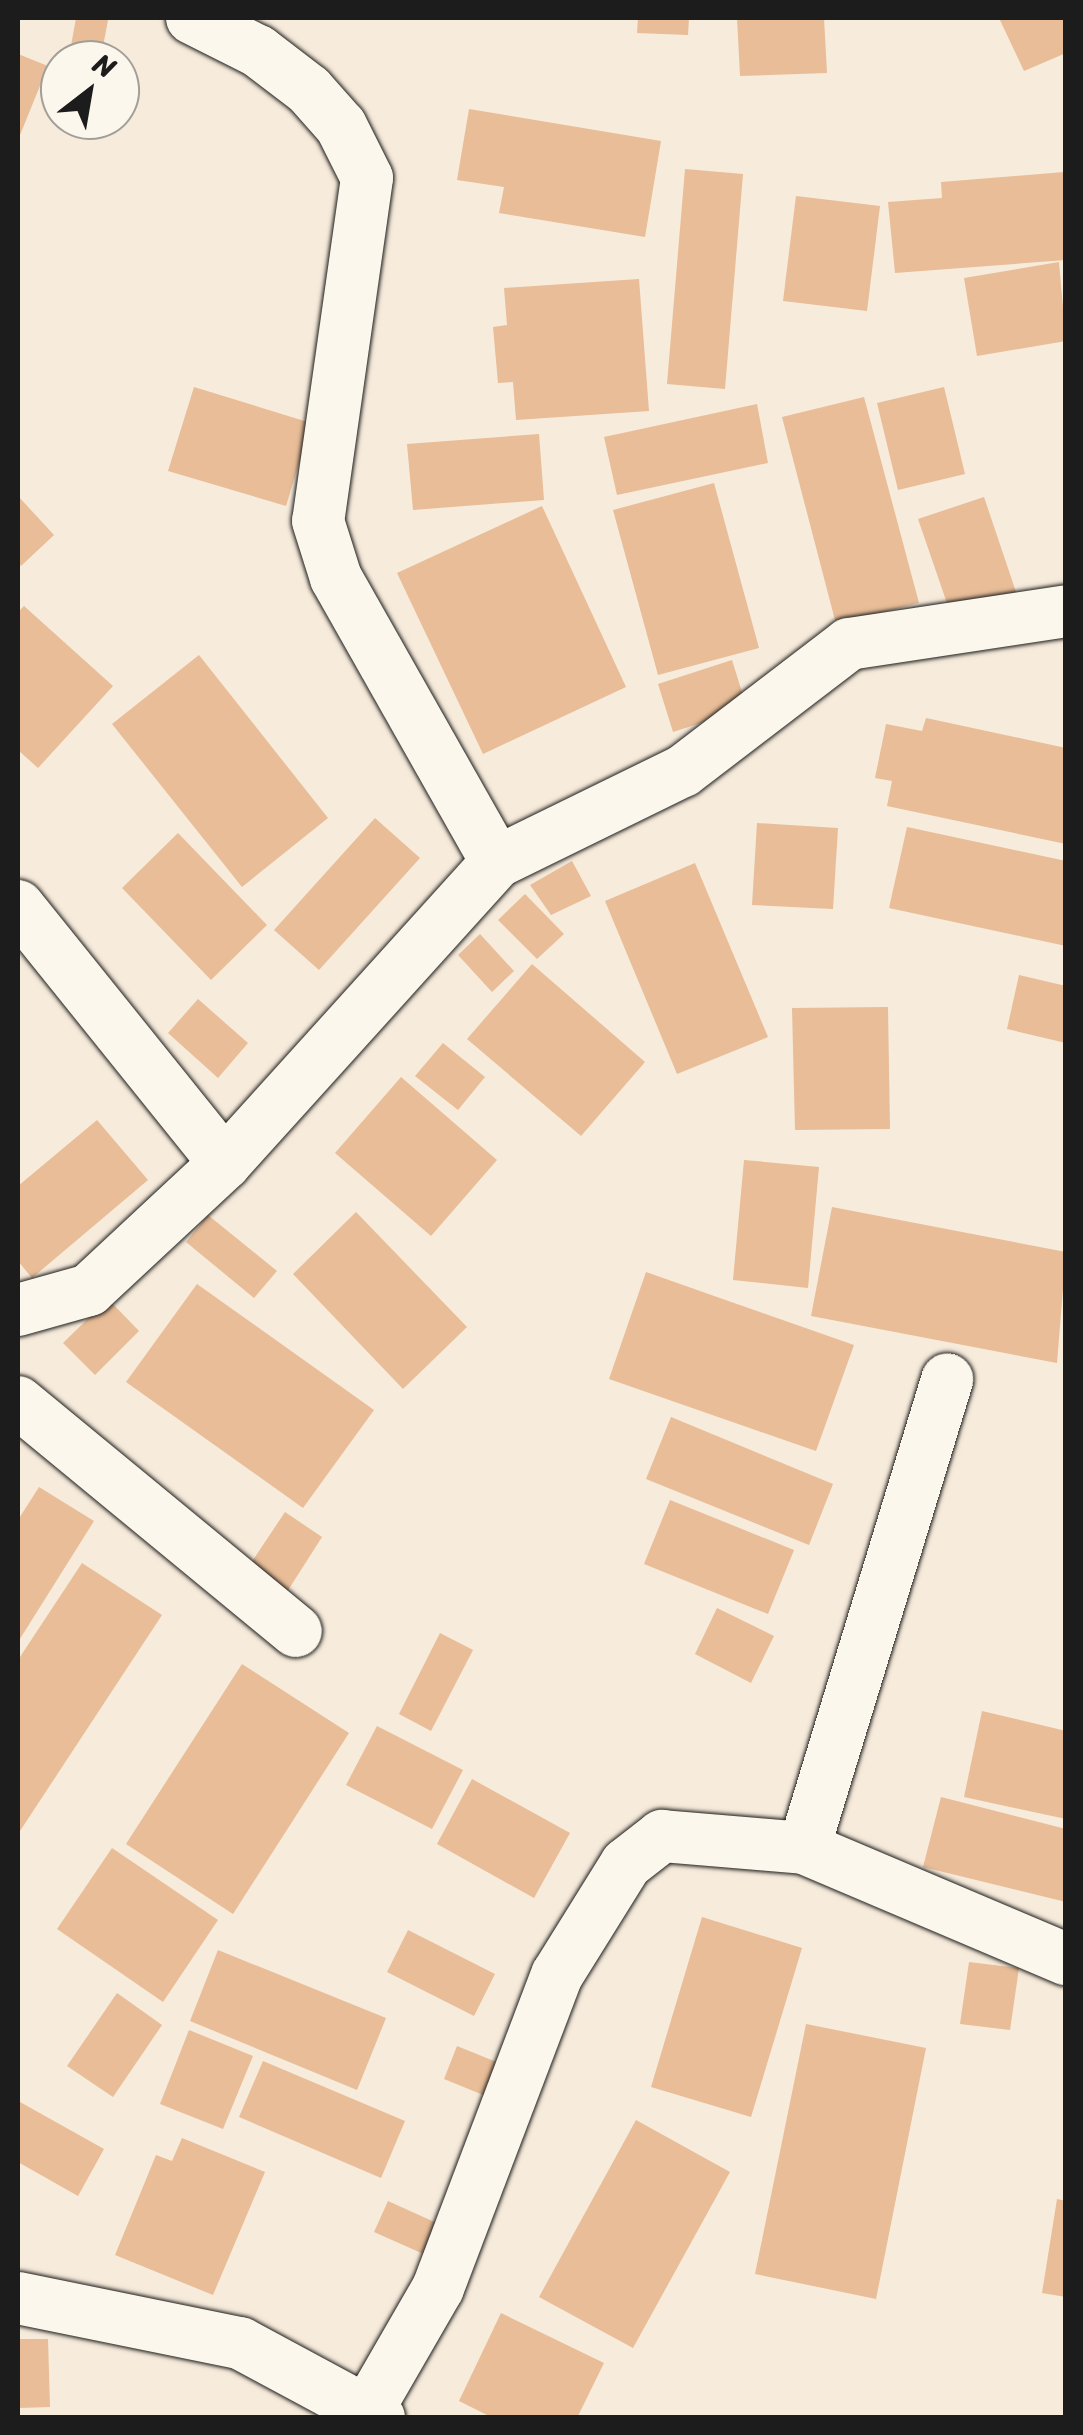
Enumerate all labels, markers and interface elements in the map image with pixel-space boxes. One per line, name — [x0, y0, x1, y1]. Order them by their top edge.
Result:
north arrow — [40, 40, 140, 140]
text: N — [84, 40, 126, 92]

